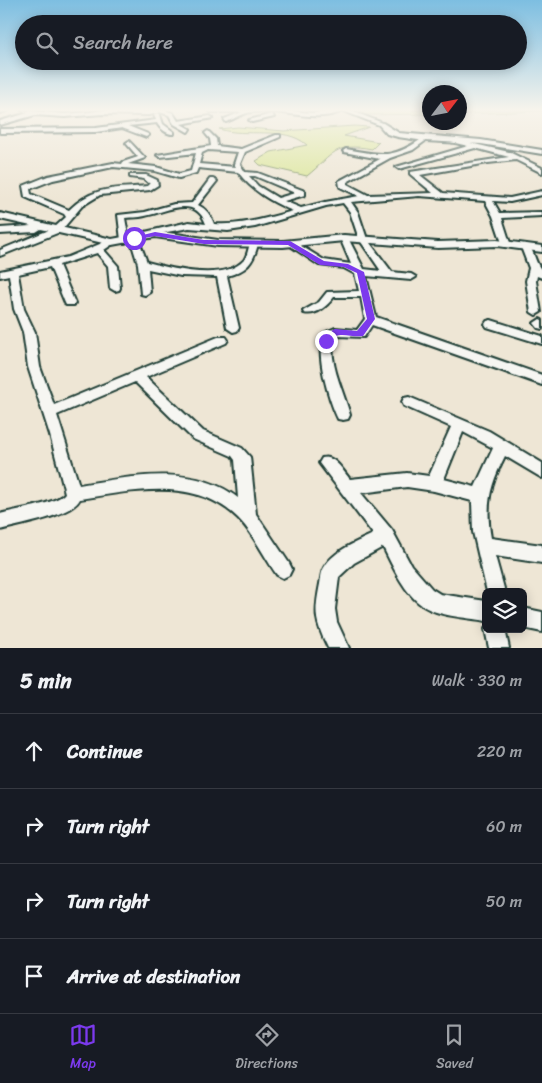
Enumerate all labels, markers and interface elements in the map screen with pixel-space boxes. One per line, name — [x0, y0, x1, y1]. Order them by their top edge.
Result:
search box — [15, 15, 527, 70]
text: Search here — [73, 26, 173, 59]
icon: search — [33, 29, 61, 57]
north arrow — [422, 85, 467, 130]
route start — [123, 227, 146, 250]
route end — [315, 330, 338, 353]
map controls — [482, 588, 527, 633]
button: layers — [482, 588, 527, 633]
text: 5 min — [20, 662, 72, 700]
text: Walk · 330 m — [432, 666, 522, 695]
text: Continue — [67, 735, 143, 768]
icon: ahead — [20, 737, 48, 765]
text: 220 m — [477, 737, 522, 766]
text: Turn right — [67, 810, 149, 843]
icon: right — [20, 812, 48, 840]
text: 60 m — [486, 812, 522, 841]
text: Turn right — [67, 885, 149, 918]
icon: right — [20, 887, 48, 915]
text: 50 m — [486, 887, 522, 916]
text: Arrive at destination — [67, 960, 240, 993]
icon: arrive — [20, 962, 48, 990]
tab: Map — [69, 1021, 97, 1076]
tab: Directions — [235, 1021, 298, 1076]
tab: Saved — [436, 1021, 473, 1076]

